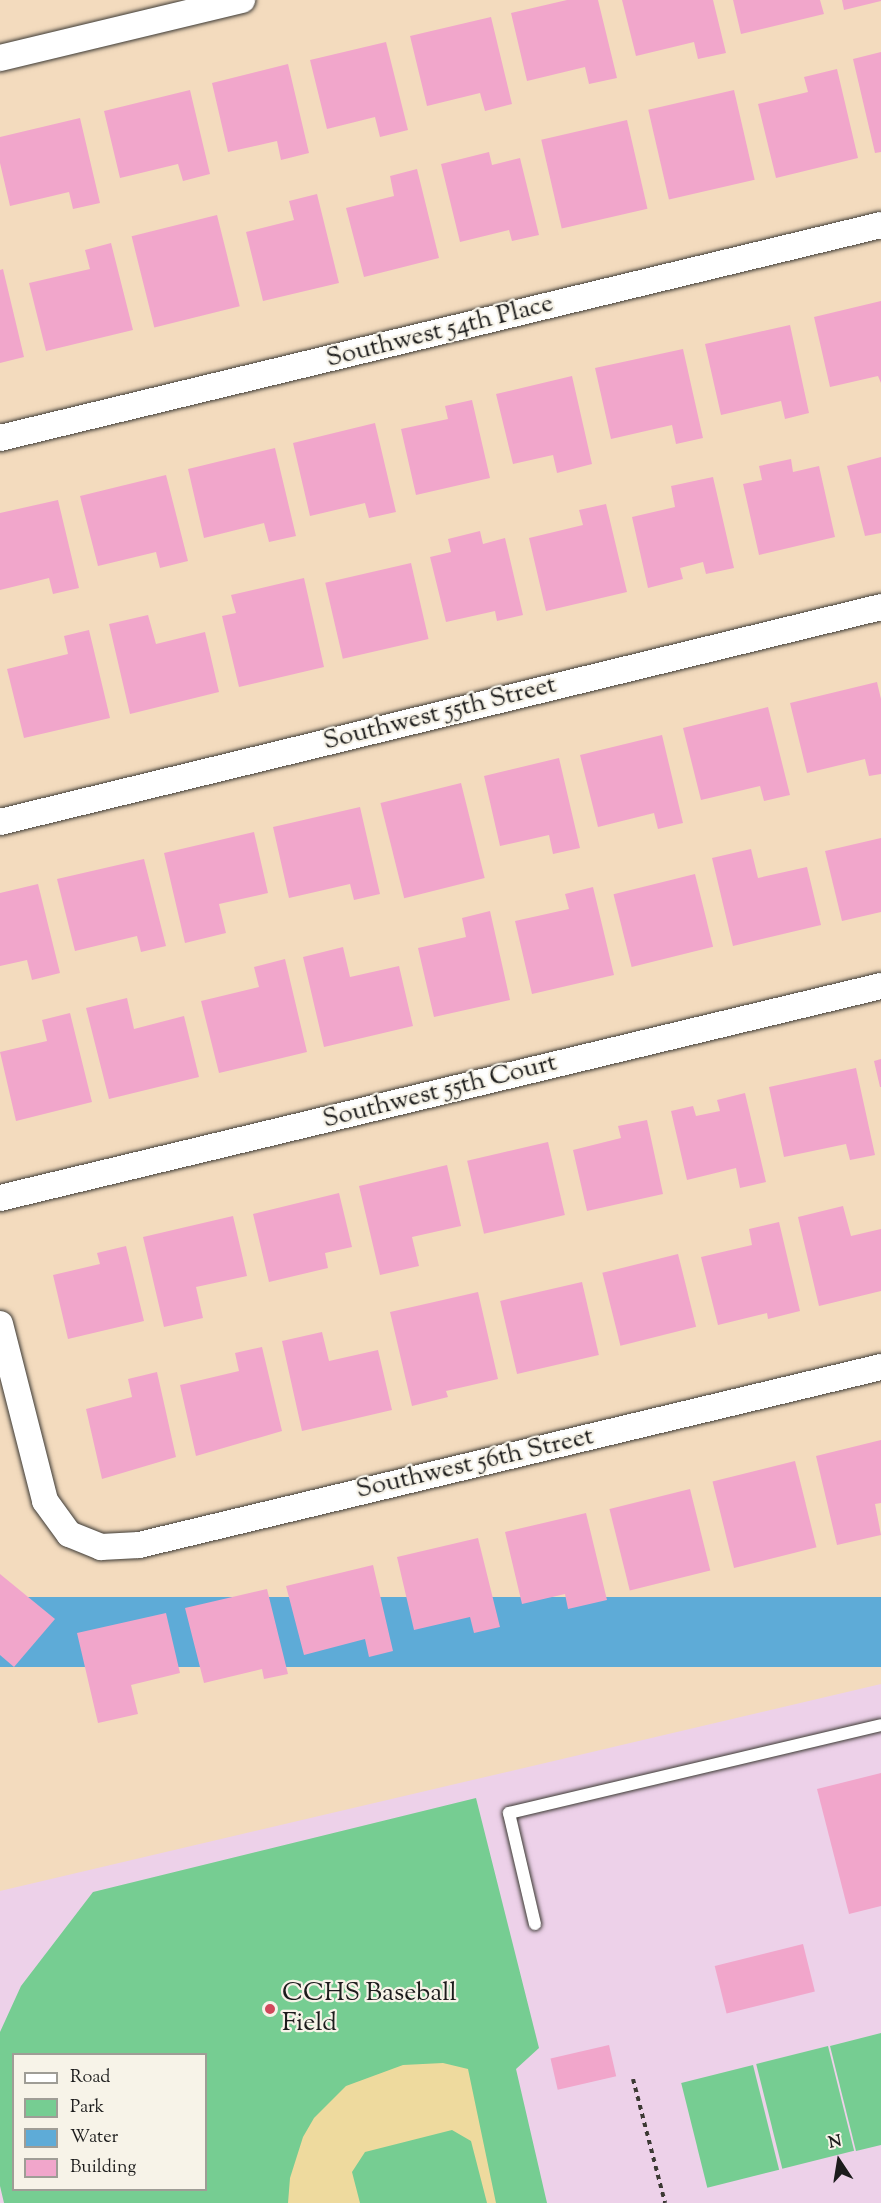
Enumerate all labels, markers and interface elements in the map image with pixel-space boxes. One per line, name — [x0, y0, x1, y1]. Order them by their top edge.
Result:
street label: Southwest 54th Place — [323, 289, 557, 375]
street label: Southwest 55th Street — [320, 670, 560, 758]
street label: Southwest 55th Court — [320, 1048, 560, 1136]
street label: Southwest 56th Street — [353, 1422, 597, 1506]
place label: CCHS Baseball Field — [282, 1978, 457, 2039]
marker: CCHS Baseball Field — [263, 2002, 277, 2016]
legend — [12, 2053, 207, 2191]
text: Road — [70, 2065, 110, 2091]
text: Park — [70, 2095, 104, 2121]
text: Water — [70, 2125, 118, 2151]
text: N — [827, 2130, 844, 2155]
north arrow — [809, 2131, 869, 2191]
text: Building — [70, 2155, 136, 2181]

